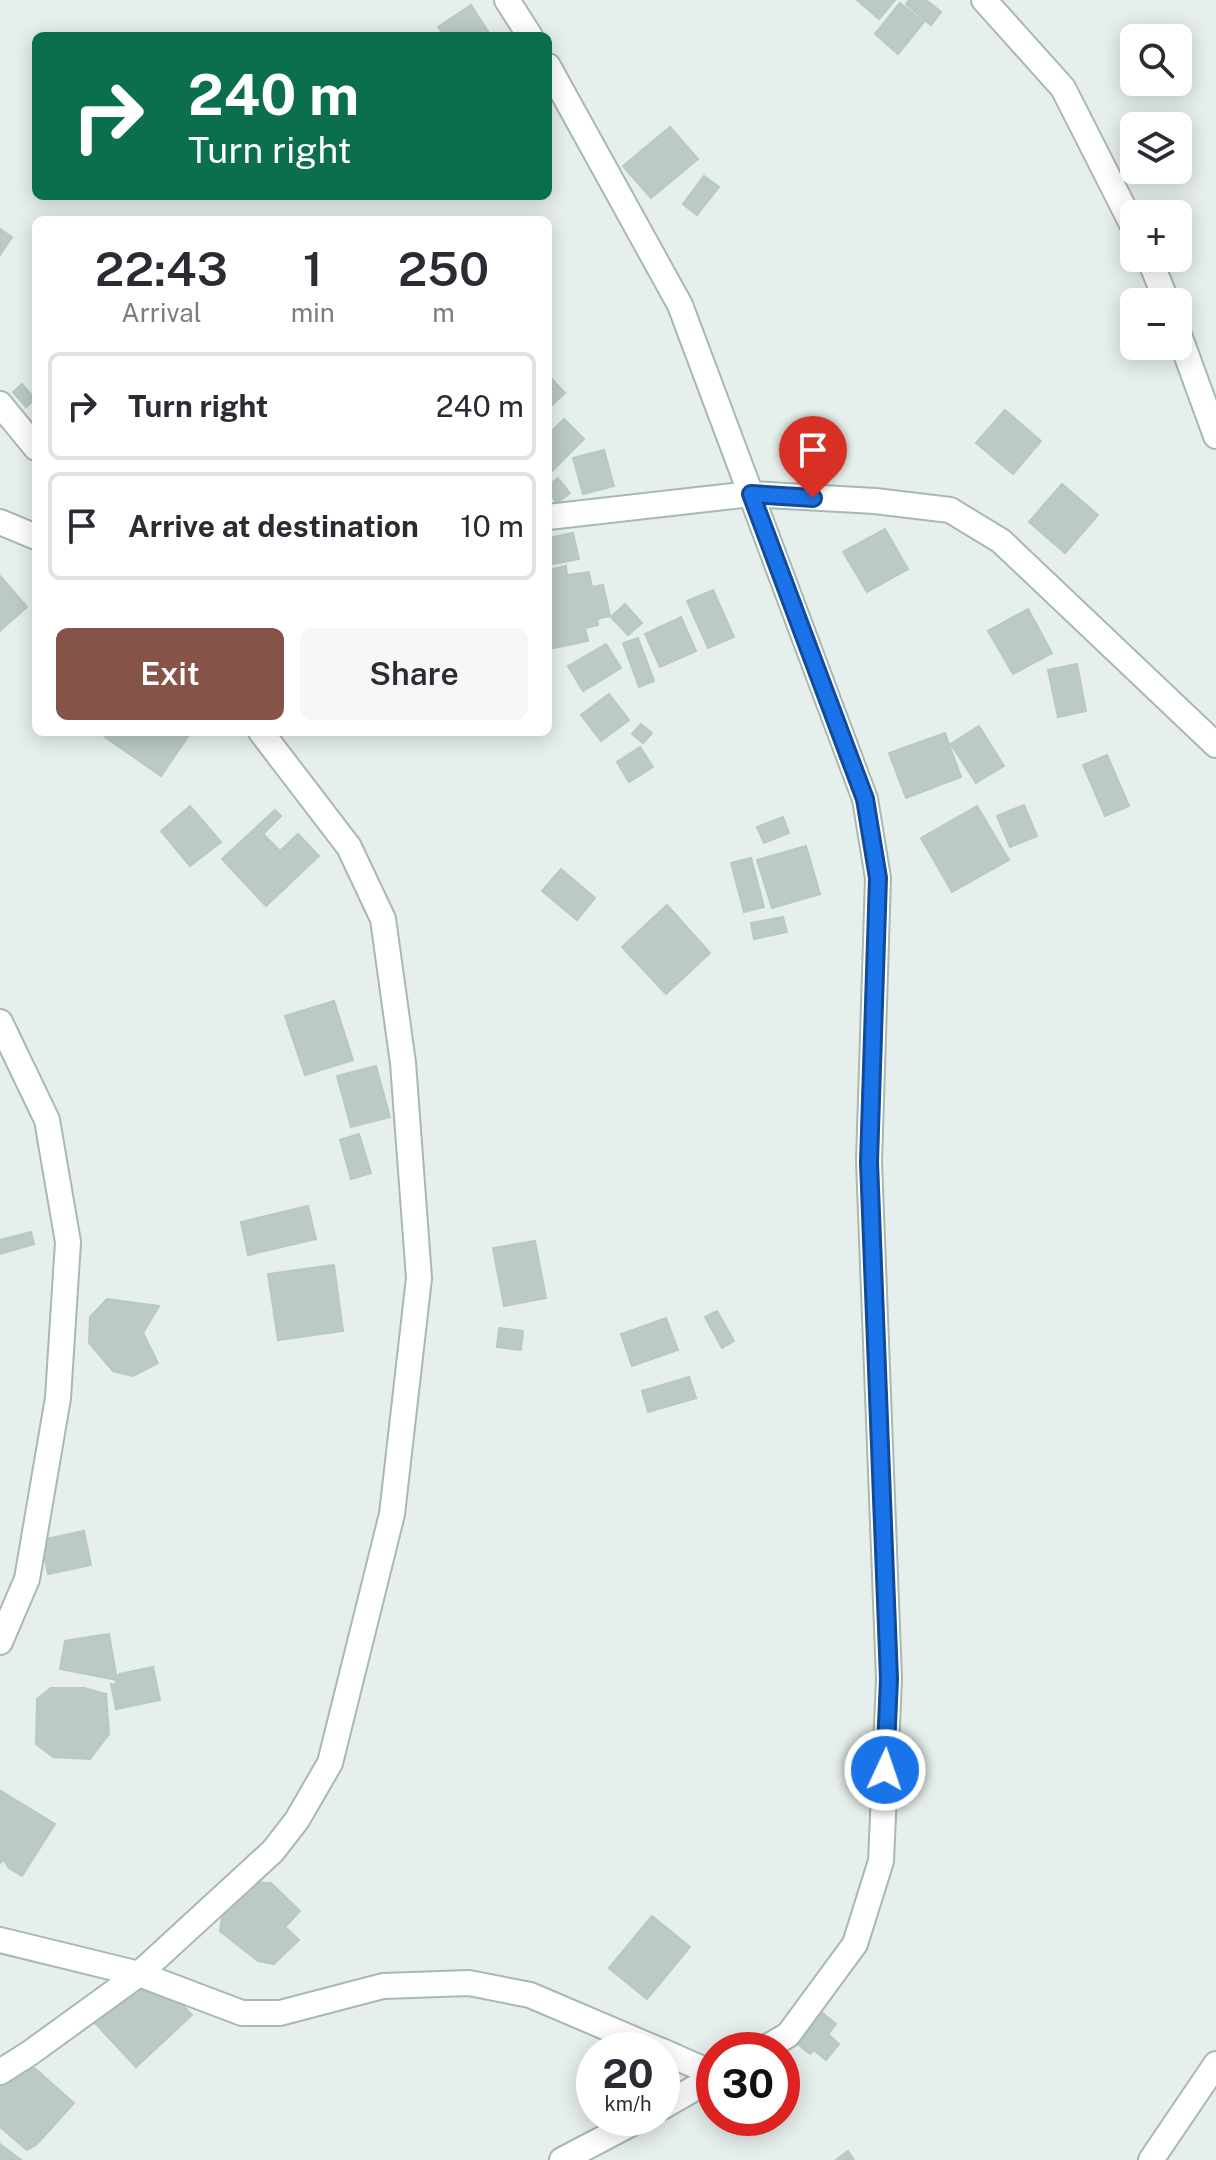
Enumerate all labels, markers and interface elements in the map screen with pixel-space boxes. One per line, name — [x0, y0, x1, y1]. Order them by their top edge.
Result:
map controls — [1120, 24, 1192, 360]
button: search — [1120, 24, 1192, 96]
text: 240 m — [188, 62, 359, 128]
icon: right — [56, 64, 160, 168]
button: layers — [1120, 112, 1192, 184]
text: Turn right — [188, 129, 351, 171]
button: + — [1120, 200, 1192, 272]
text: 22:43 — [95, 240, 228, 297]
text: 1 — [303, 240, 323, 297]
text: 250 — [398, 240, 489, 297]
button: − — [1120, 288, 1192, 360]
text: Arrival — [121, 297, 202, 328]
text: min — [291, 297, 335, 328]
text: m — [432, 297, 455, 328]
icon: right — [60, 384, 104, 428]
text: Turn right — [128, 388, 268, 424]
text: 240 m — [436, 388, 524, 424]
pin — [779, 416, 847, 498]
icon: arrive — [791, 428, 835, 472]
icon: arrive — [60, 504, 104, 548]
text: Arrive at destination — [128, 508, 419, 544]
text: 10 m — [460, 508, 524, 544]
button: Exit — [56, 628, 284, 720]
button: Share — [300, 628, 528, 720]
position arrow — [843, 1728, 927, 1812]
speed limit sign: 30 — [696, 2032, 800, 2136]
text: 20 — [602, 2050, 654, 2097]
text: km/h — [604, 2092, 652, 2116]

